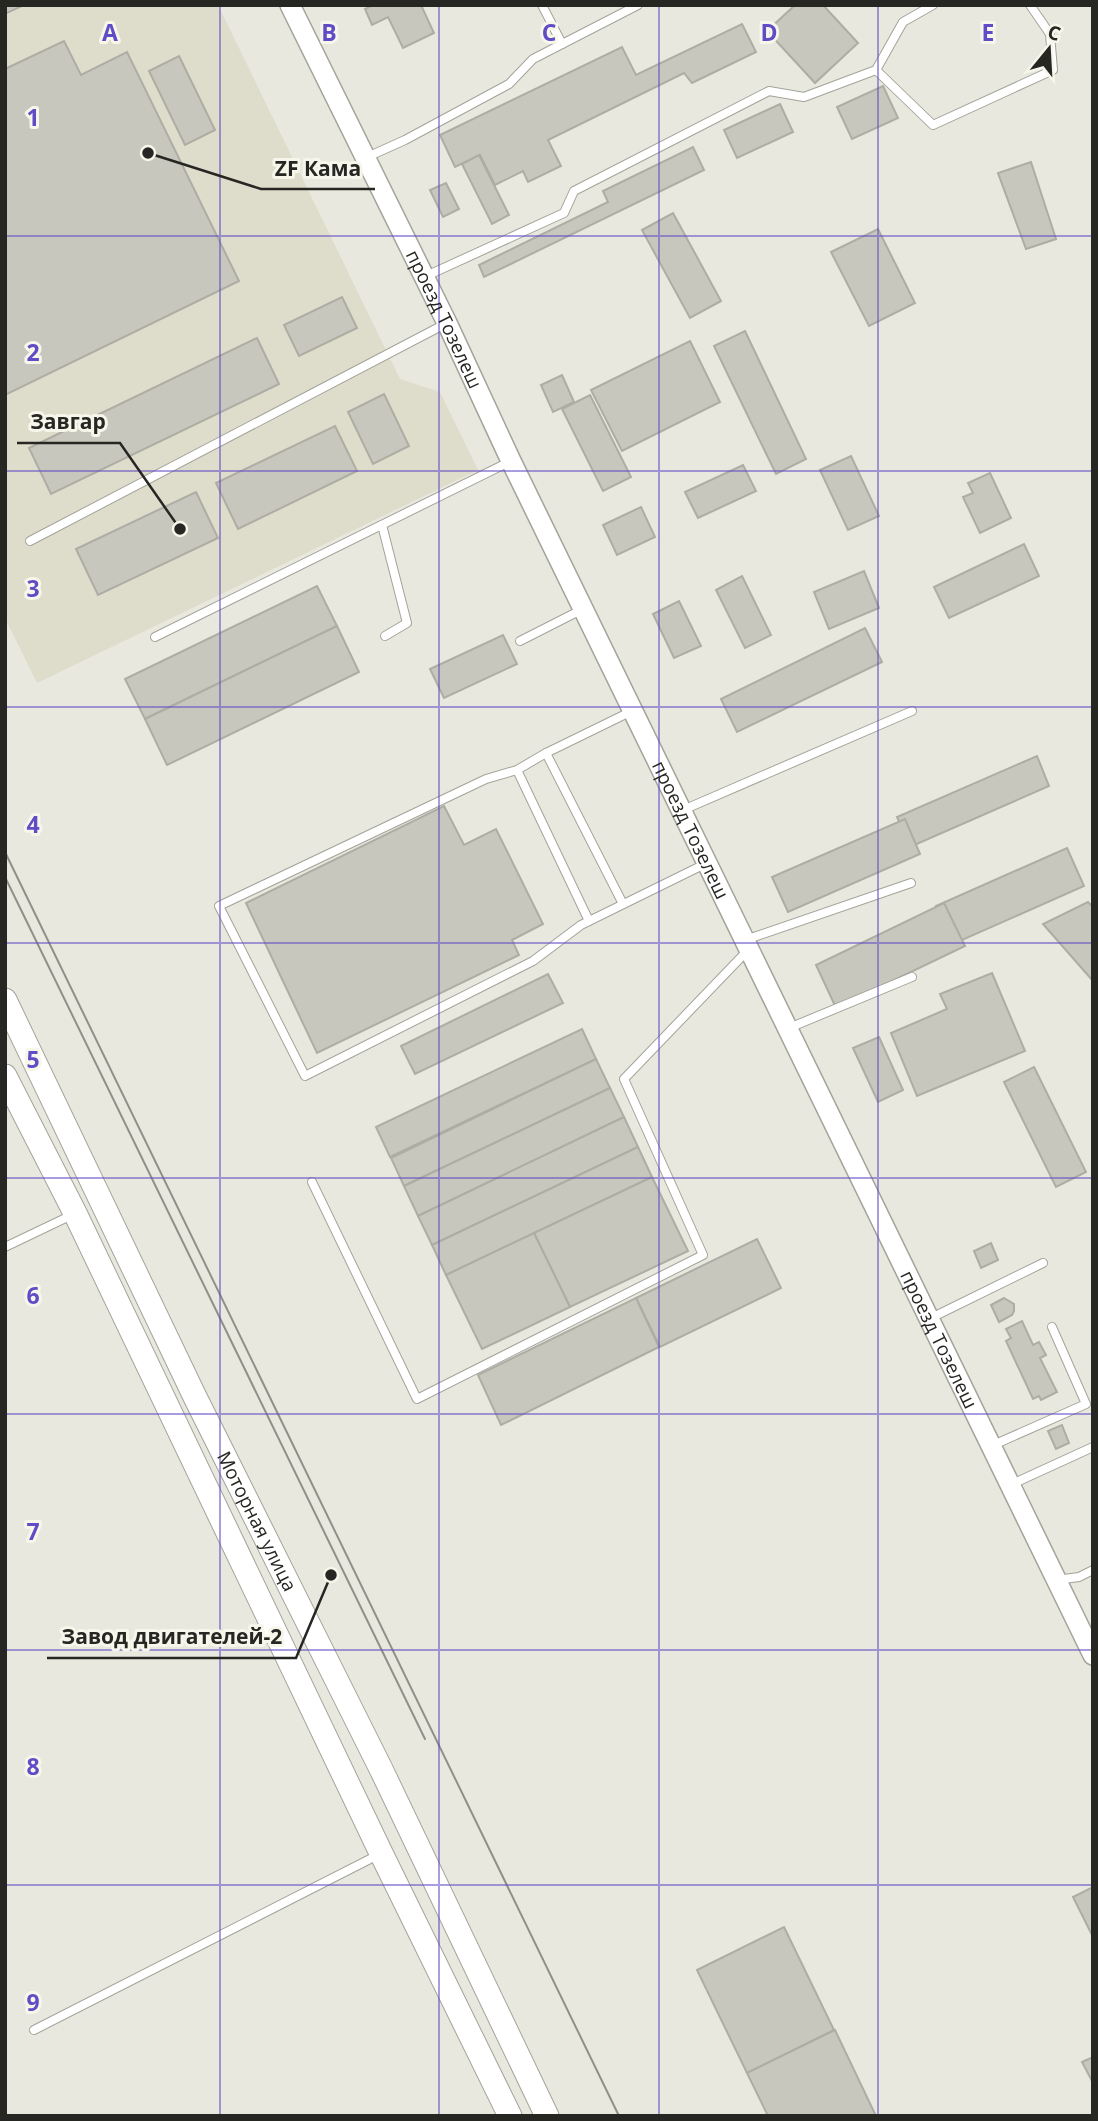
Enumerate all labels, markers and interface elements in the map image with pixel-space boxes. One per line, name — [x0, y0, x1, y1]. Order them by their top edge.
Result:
north arrow — [1014, 14, 1084, 84]
text: A — [102, 16, 118, 48]
text: B — [321, 16, 337, 48]
text: C — [542, 16, 556, 48]
text: D — [760, 16, 778, 48]
text: E — [982, 16, 994, 48]
text: С — [1044, 19, 1064, 47]
text: 1 — [26, 101, 40, 133]
callout: ZF Кама — [261, 147, 375, 189]
text: ZF Кама — [275, 154, 361, 182]
street label: проезд Тозелеш — [400, 245, 489, 393]
text: 2 — [26, 336, 40, 368]
callout: Завгар — [17, 401, 120, 443]
text: Завгар — [30, 407, 106, 435]
text: 3 — [26, 572, 40, 604]
street label: проезд Тозелеш — [646, 756, 735, 903]
text: 4 — [26, 808, 40, 840]
text: 5 — [26, 1043, 40, 1075]
street label: проезд Тозелеш — [894, 1266, 984, 1413]
text: 6 — [26, 1279, 40, 1311]
street label: Моторная улица — [211, 1447, 303, 1596]
text: 7 — [26, 1515, 40, 1547]
callout: Завод двигателей-2 — [47, 1616, 296, 1658]
text: Завод двигателей-2 — [62, 1622, 282, 1650]
text: 8 — [26, 1750, 40, 1782]
text: 9 — [26, 1986, 40, 2018]

